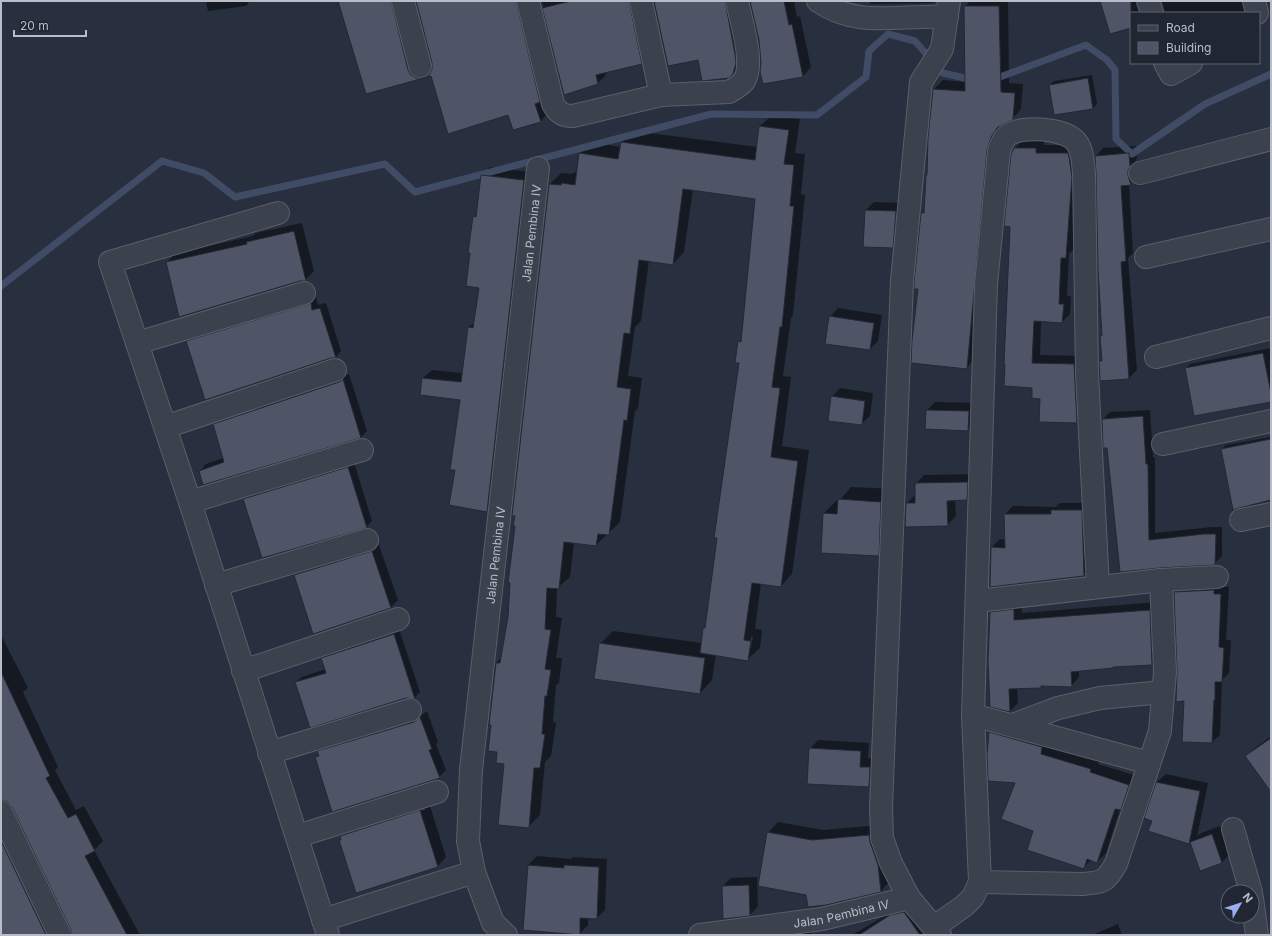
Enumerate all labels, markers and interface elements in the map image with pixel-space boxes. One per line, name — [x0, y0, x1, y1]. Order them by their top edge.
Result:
scale bar — [14, 12, 86, 38]
legend — [1130, 12, 1260, 64]
text: 20 m — [20, 18, 49, 33]
text: Road — [1166, 20, 1195, 35]
text: Building — [1166, 40, 1211, 55]
street label: Jalan Pembina IV — [518, 184, 544, 283]
street label: Jalan Pembina IV — [482, 506, 508, 605]
north arrow — [1220, 884, 1260, 924]
text: N — [1240, 890, 1256, 905]
street label: Jalan Pembina IV — [792, 896, 891, 930]

